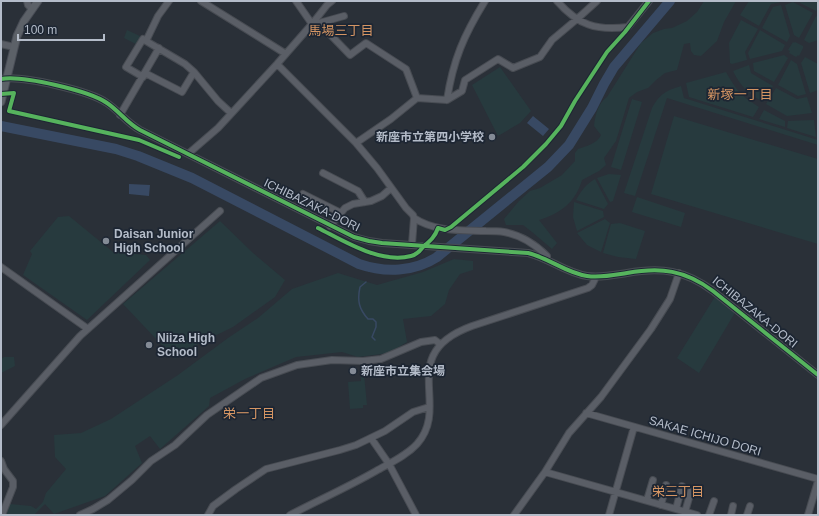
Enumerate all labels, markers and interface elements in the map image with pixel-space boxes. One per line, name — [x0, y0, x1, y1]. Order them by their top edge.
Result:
scale bar — [18, 16, 104, 42]
text: 100 m — [24, 23, 57, 37]
district label: 馬場三丁目 — [308, 23, 374, 38]
district label: 新塚一丁目 — [707, 87, 773, 102]
place label: 新座市立第四小学校 — [376, 130, 484, 144]
marker: 新座市立第四小学校 — [487, 132, 497, 142]
street label: ICHIBAZAKA-DORI — [262, 176, 362, 234]
place label: Daisan Junior High School — [114, 227, 194, 255]
marker: Daisan Junior High School — [101, 236, 111, 246]
street label: ICHIBAZAKA-DORI — [710, 273, 800, 351]
place label: Niiza High School — [157, 331, 215, 359]
marker: Niiza High School — [144, 340, 154, 350]
place label: 新座市立集会場 — [361, 364, 445, 378]
marker: 新座市立集会場 — [348, 366, 358, 376]
district label: 栄一丁目 — [223, 406, 275, 421]
street label: SAKAE ICHIJO DORI — [647, 413, 763, 459]
district label: 栄三丁目 — [652, 484, 704, 499]

